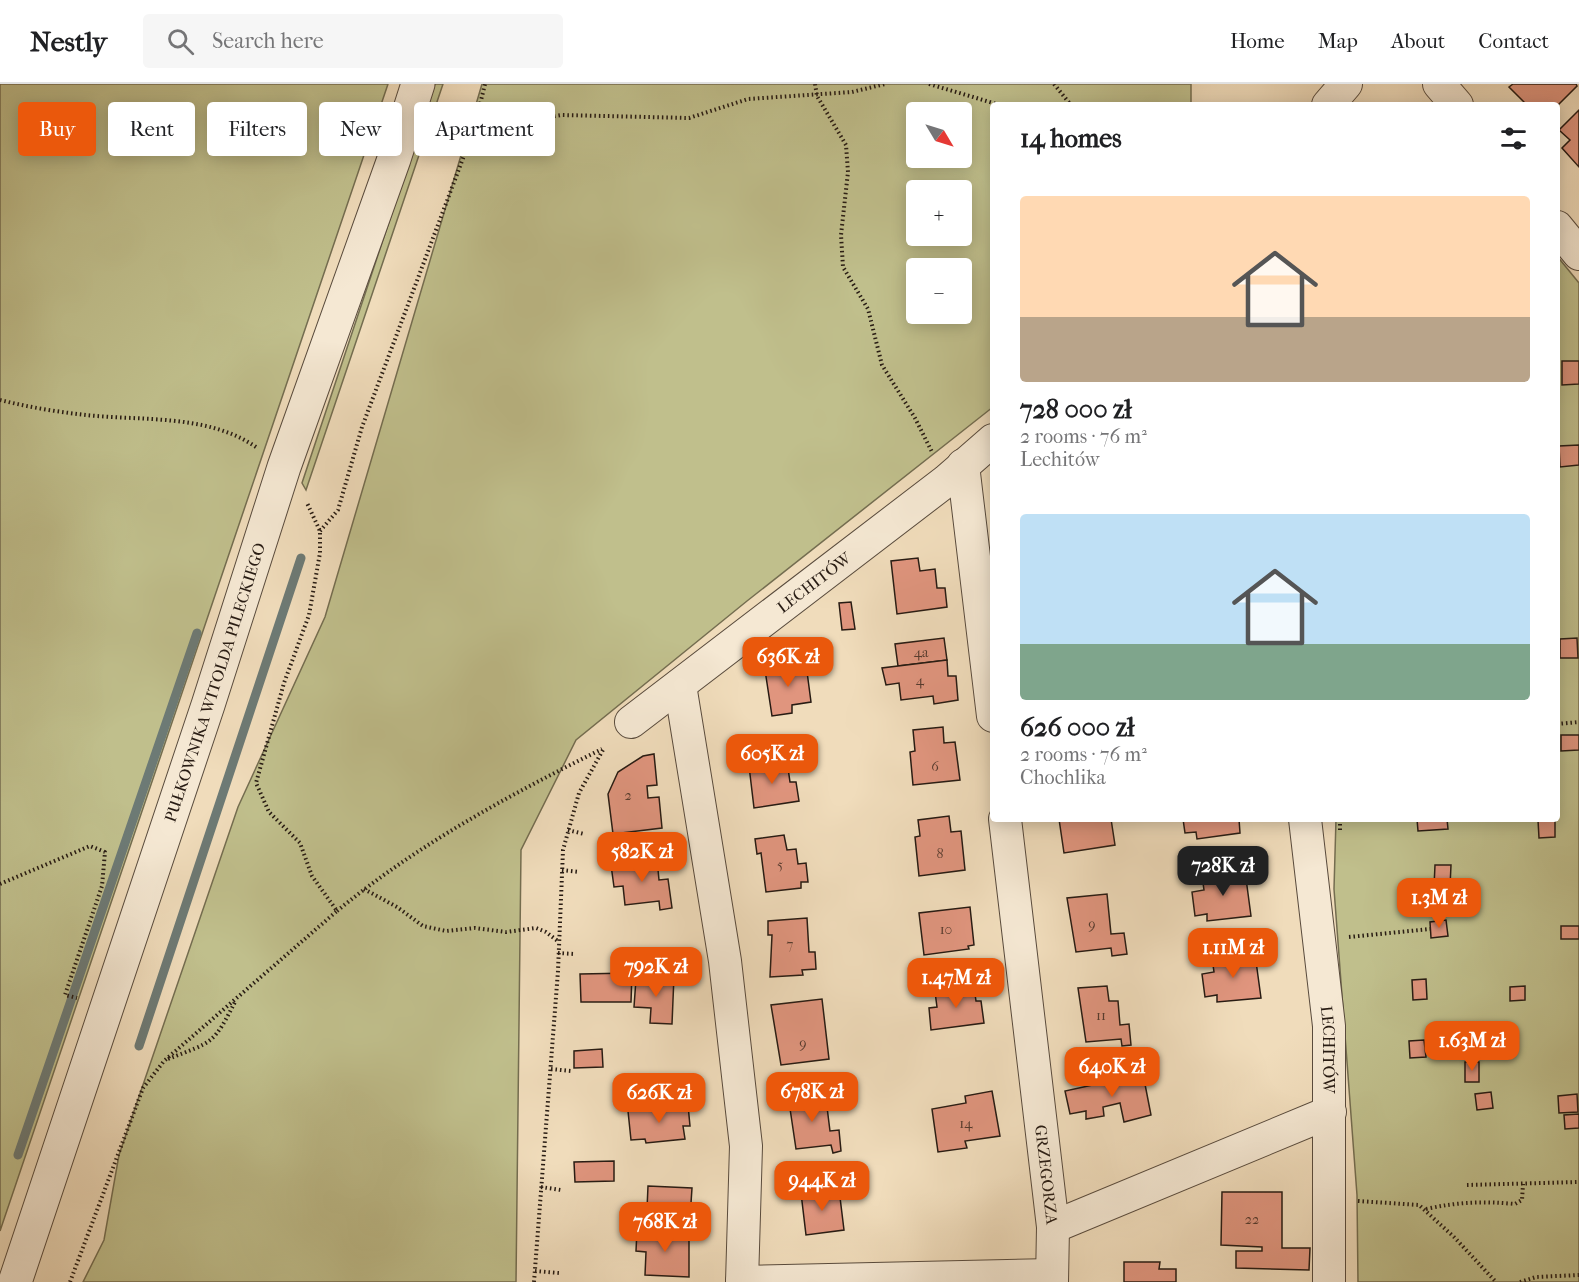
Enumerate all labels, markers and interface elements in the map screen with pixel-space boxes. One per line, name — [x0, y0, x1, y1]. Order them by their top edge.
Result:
search box — [143, 14, 563, 68]
text: Nestly — [30, 25, 107, 58]
icon: search — [164, 25, 197, 58]
text: Search here — [212, 28, 324, 54]
text: Home — [1230, 29, 1285, 53]
text: Map — [1318, 29, 1358, 53]
text: About — [1391, 29, 1445, 53]
text: Contact — [1478, 29, 1549, 53]
chip: Buy — [18, 102, 96, 156]
chip: Rent — [108, 102, 195, 156]
chip: Filters — [207, 102, 307, 156]
chip: New — [319, 102, 402, 156]
chip: Apartment — [414, 102, 555, 156]
north arrow — [906, 102, 972, 168]
map controls — [906, 102, 972, 324]
icon: filters — [1497, 122, 1530, 155]
text: 14 homes — [1020, 123, 1122, 154]
button: + — [906, 180, 972, 246]
icon: home — [1221, 235, 1329, 343]
button: − — [906, 258, 972, 324]
text: 728 000 zł — [1020, 394, 1132, 425]
text: 2 rooms · 76 m² — [1020, 425, 1147, 448]
text: Lechitów — [1020, 448, 1100, 471]
street label: PUŁKOWNIKA WITOLDA PILECKIEGO — [160, 540, 269, 824]
street label: LECHITÓW — [773, 547, 855, 616]
icon: home — [1221, 553, 1329, 661]
pin: 636K zł — [733, 637, 843, 688]
house number: 4a — [914, 644, 929, 661]
text: 636K zł — [756, 645, 820, 668]
house number: 4 — [916, 672, 925, 689]
text: 626 000 zł — [1020, 712, 1134, 743]
pin: 605K zł — [717, 734, 827, 785]
text: 605K zł — [740, 742, 804, 765]
text: 2 rooms · 76 m² — [1020, 743, 1147, 766]
house number: 6 — [931, 758, 939, 775]
text: Chochlika — [1020, 766, 1106, 789]
house number: 2 — [624, 787, 632, 804]
pin: 582K zł — [587, 832, 697, 883]
text: 582K zł — [611, 840, 673, 863]
house number: 8 — [936, 845, 944, 862]
pin: 728K zł — [1168, 846, 1278, 897]
text: 728K zł — [1191, 854, 1255, 877]
house number: 5 — [777, 856, 783, 873]
pin: 1.3M zł — [1384, 878, 1494, 929]
text: 1.3M zł — [1411, 886, 1467, 909]
house number: 9 — [1088, 916, 1096, 933]
house number: 10 — [940, 921, 952, 938]
pin: 1.11M zł — [1171, 928, 1295, 979]
house number: 7 — [787, 936, 794, 953]
text: 1.11M zł — [1202, 936, 1264, 959]
pin: 792K zł — [601, 947, 711, 998]
text: 792K zł — [624, 955, 688, 978]
pin: 1.47M zł — [894, 958, 1018, 1009]
text: 1.47M zł — [921, 966, 991, 989]
street label: LECHITÓW — [1317, 1005, 1340, 1095]
house number: 11 — [1096, 1007, 1106, 1024]
pin: 1.63M zł — [1410, 1021, 1534, 1072]
text: 1.63M zł — [1439, 1029, 1506, 1052]
house number: 9 — [799, 1035, 807, 1052]
pin: 640K zł — [1057, 1047, 1167, 1098]
text: 640K zł — [1079, 1055, 1145, 1078]
pin: 678K zł — [757, 1072, 867, 1123]
pin: 626K zł — [604, 1073, 714, 1124]
text: 678K zł — [780, 1080, 844, 1103]
text: 626K zł — [626, 1081, 692, 1104]
house number: 14 — [959, 1115, 973, 1132]
street label: GRZEGORZA — [1032, 1124, 1062, 1226]
pin: 944K zł — [767, 1161, 877, 1212]
text: 944K zł — [788, 1169, 856, 1192]
pin: 768K zł — [610, 1202, 720, 1253]
text: 768K zł — [633, 1210, 697, 1233]
house number: 22 — [1245, 1211, 1259, 1228]

